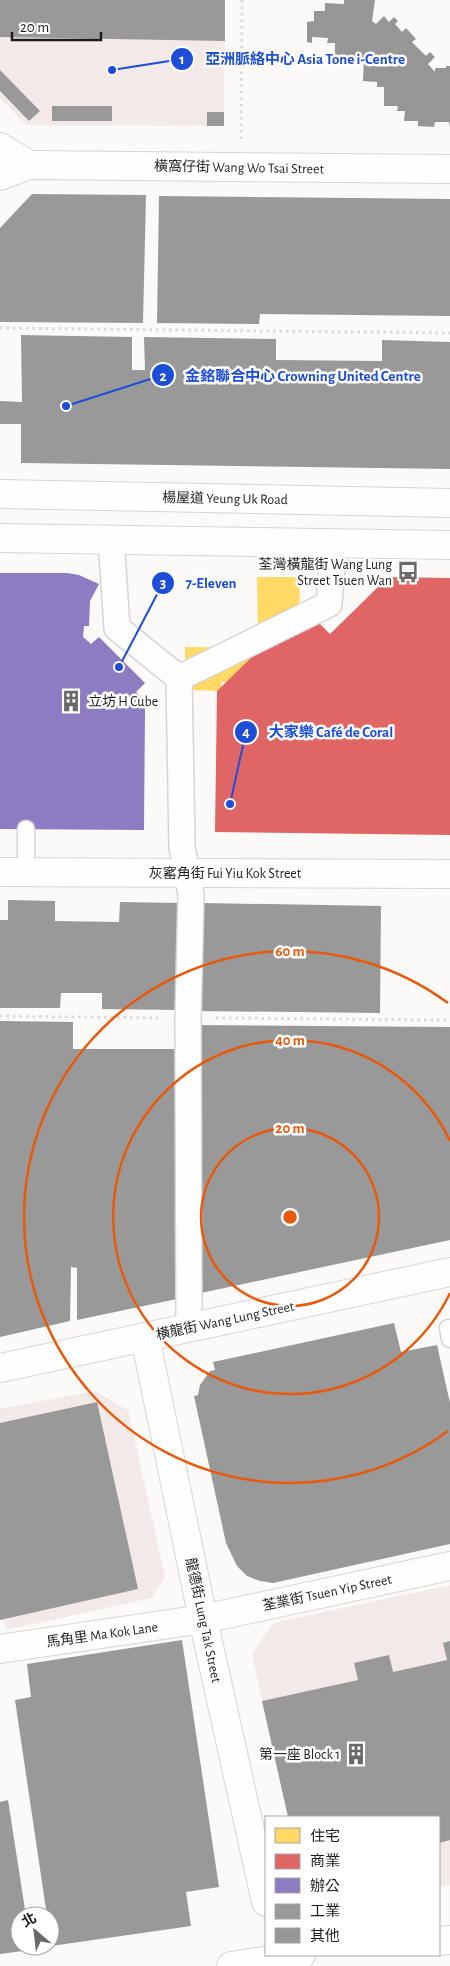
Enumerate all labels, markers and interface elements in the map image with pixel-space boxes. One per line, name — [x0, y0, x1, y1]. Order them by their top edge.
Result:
scale bar — [12, 10, 101, 42]
text: 20 m — [20, 20, 49, 35]
callout: 亞洲脈絡中心 Asia Tone i-Centre — [170, 44, 415, 74]
text: 亞洲脈絡中心 Asia Tone i-Centre — [205, 51, 405, 67]
text: 1 — [179, 52, 185, 67]
street label: 橫窩仔街 Wang Wo Tsai Street — [154, 159, 325, 176]
callout: 金銘聯合中心 Crowning United Centre — [151, 360, 431, 390]
text: 金銘聯合中心 Crowning United Centre — [185, 367, 421, 384]
text: 2 — [159, 369, 167, 384]
street label: 楊屋道 Yeung Uk Road — [162, 490, 288, 507]
place label: 荃灣橫龍街 Wang Lung Street Tsuen Wan — [258, 556, 392, 588]
bus stop icon: 荃灣橫龍街 Wang Lung Street Tsuen Wan — [395, 559, 421, 585]
callout: 7-Eleven — [151, 568, 247, 598]
text: 3 — [160, 576, 166, 591]
text: 7-Eleven — [186, 576, 237, 591]
building icon: 立坊 H Cube — [58, 688, 84, 714]
place label: 立坊 H Cube — [88, 693, 158, 709]
callout: 大家樂 Café de Coral — [234, 717, 403, 747]
text: 大家樂 Café de Coral — [269, 724, 393, 740]
text: 4 — [242, 725, 250, 740]
street label: 灰窰角街 Fui Yiu Kok Street — [149, 866, 302, 881]
text: 60 m — [275, 944, 305, 959]
text: 40 m — [275, 1033, 305, 1048]
text: 20 m — [275, 1121, 305, 1136]
centre of rings — [281, 1208, 299, 1226]
street label: 橫龍街 Wang Lung Street — [154, 1297, 296, 1342]
street label: 龍德街 Lung Tak Street — [183, 1556, 225, 1685]
street label: 荃業街 Tsuen Yip Street — [261, 1571, 394, 1614]
street label: 馬角里 Ma Kok Lane — [45, 1619, 159, 1650]
building icon: 第一座 Block 1 — [343, 1741, 369, 1767]
place label: 第一座 Block 1 — [259, 1747, 340, 1762]
legend — [265, 1816, 440, 1956]
text: 住宅 — [310, 1828, 340, 1844]
text: 商業 — [310, 1853, 340, 1869]
text: 辦公 — [310, 1878, 340, 1894]
text: 工業 — [310, 1903, 340, 1919]
north arrow — [10, 1906, 60, 1956]
text: 北 — [19, 1910, 39, 1930]
text: 其他 — [310, 1928, 340, 1944]

